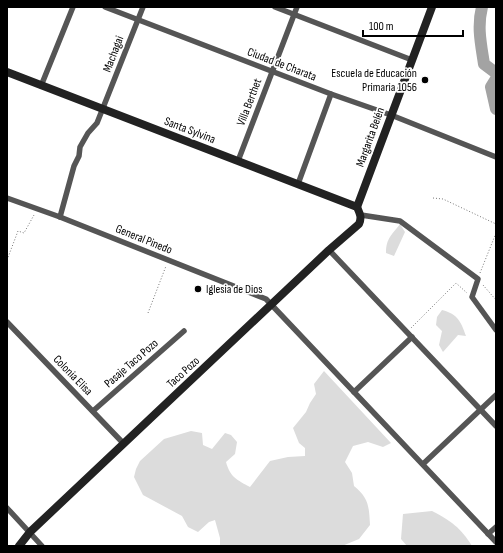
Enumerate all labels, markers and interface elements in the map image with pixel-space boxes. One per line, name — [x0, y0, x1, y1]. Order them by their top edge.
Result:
scale bar — [363, 12, 463, 38]
text: 100 m — [369, 19, 394, 34]
street label: Machagai — [100, 34, 127, 75]
street label: Ciudad de Charata — [245, 44, 319, 85]
place label: Escuela de Educación Primaria 1056 — [331, 66, 417, 95]
marker: Escuela de Educación Primaria 1056 — [420, 75, 430, 85]
street label: Villa Berthet — [234, 76, 265, 128]
street label: Margarita Belén — [353, 105, 388, 169]
street label: Santa Sylvina — [162, 114, 218, 147]
street label: General Pinedo — [113, 221, 174, 258]
place label: Iglesia de Dios — [206, 282, 263, 297]
marker: Iglesia de Dios — [193, 284, 203, 294]
street label: Pasaje Taco Pozo — [101, 336, 161, 391]
street label: Colonia Elisa — [50, 352, 96, 399]
street label: Taco Pozo — [164, 353, 203, 391]

